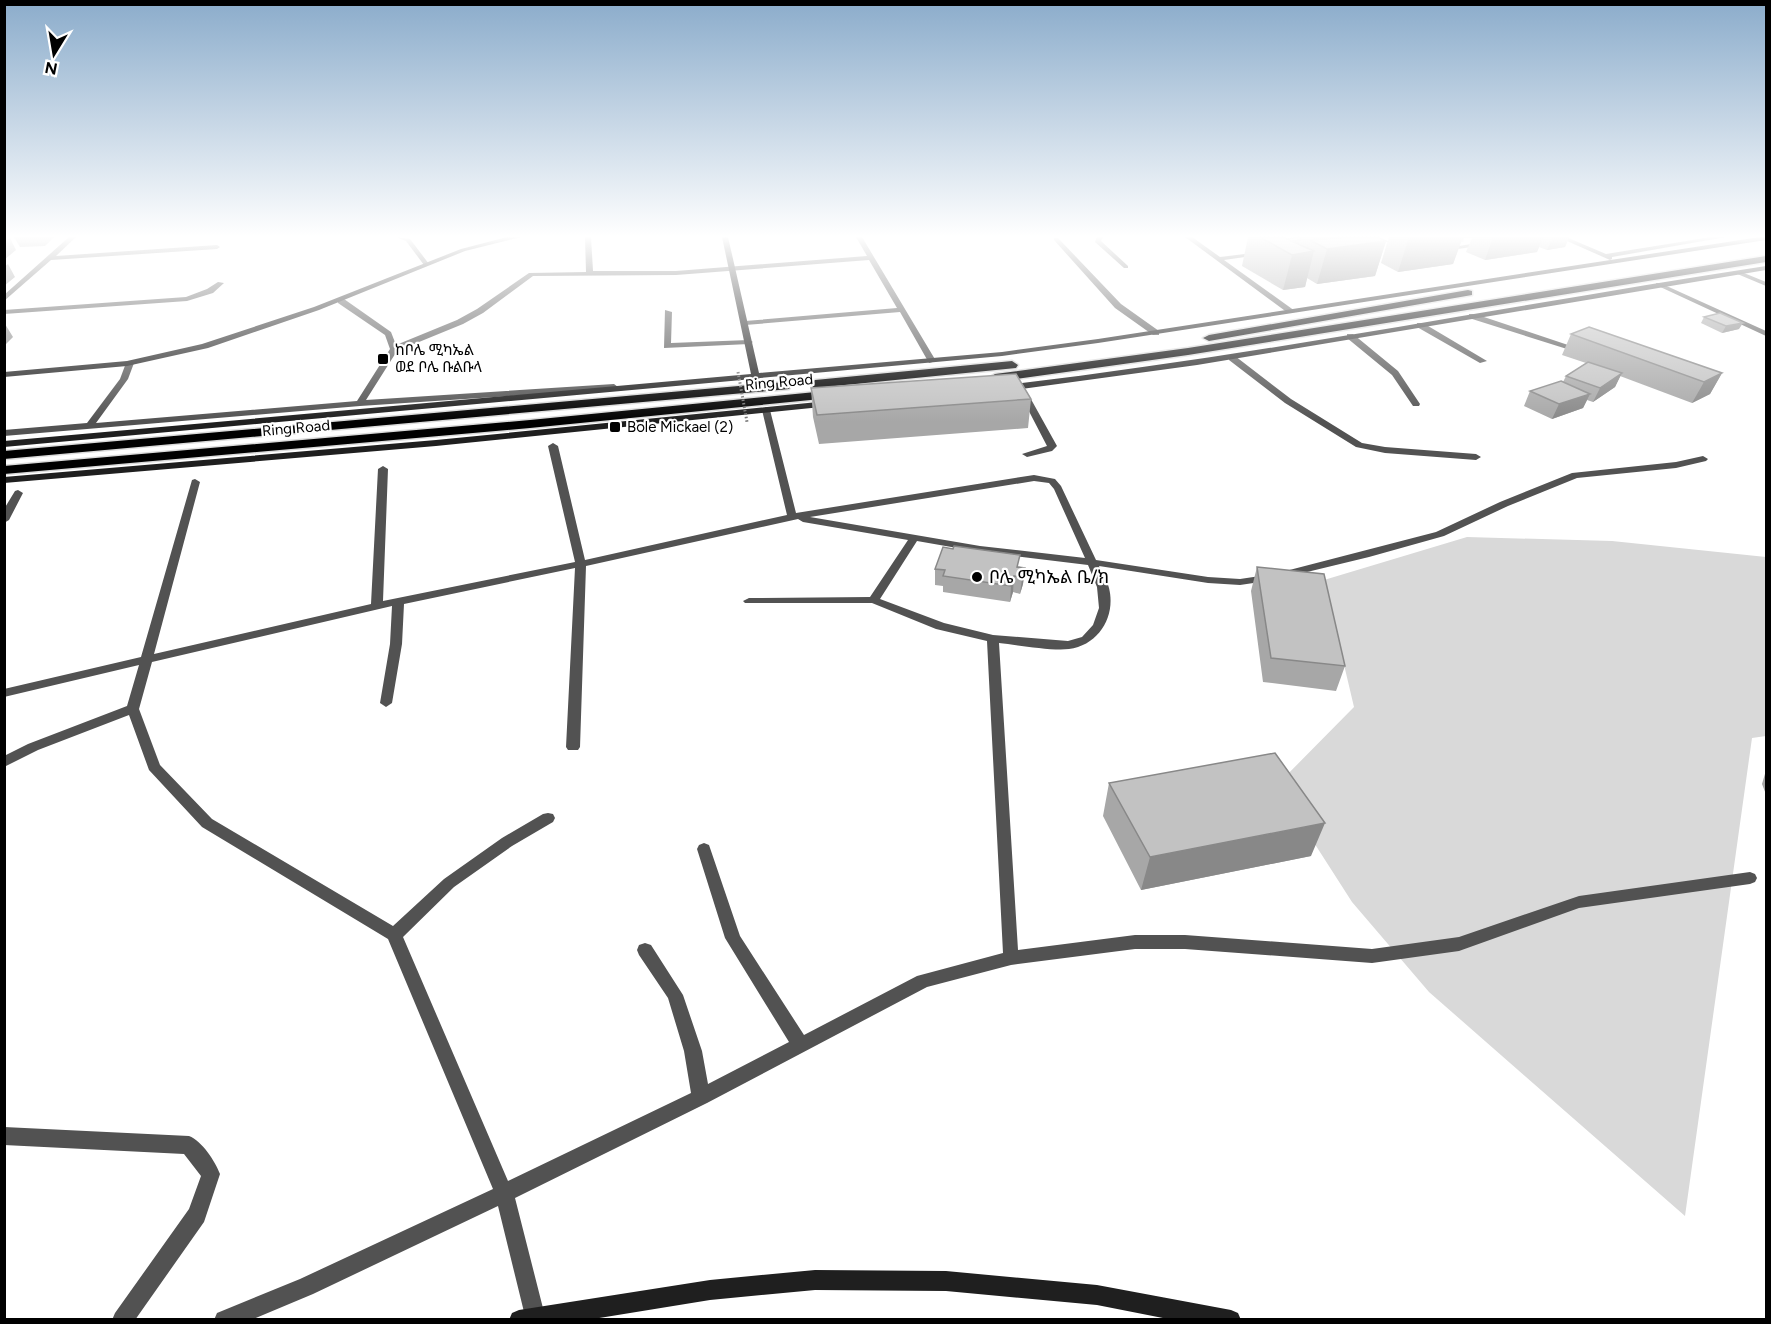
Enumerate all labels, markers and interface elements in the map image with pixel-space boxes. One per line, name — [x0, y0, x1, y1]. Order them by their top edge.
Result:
north arrow — [24, 24, 84, 84]
text: N — [43, 58, 59, 79]
place label: ከቦሌ ሚካኤል ወደ ቦሌ ቡልቡላ — [395, 341, 483, 376]
marker: ከቦሌ ሚካኤል ወደ ቦሌ ቡልቡላ — [376, 352, 390, 366]
street label: Ring Road — [744, 370, 814, 394]
street label: Ring Road — [261, 416, 331, 440]
place label: Bole Mickael (2) — [627, 418, 733, 436]
marker: Bole Mickael (2) — [608, 420, 622, 434]
place label: ቦሌ ሚካኤል ቤ/ክ — [989, 566, 1109, 588]
marker: ቦሌ ሚካኤል ቤ/ክ — [970, 570, 984, 584]

